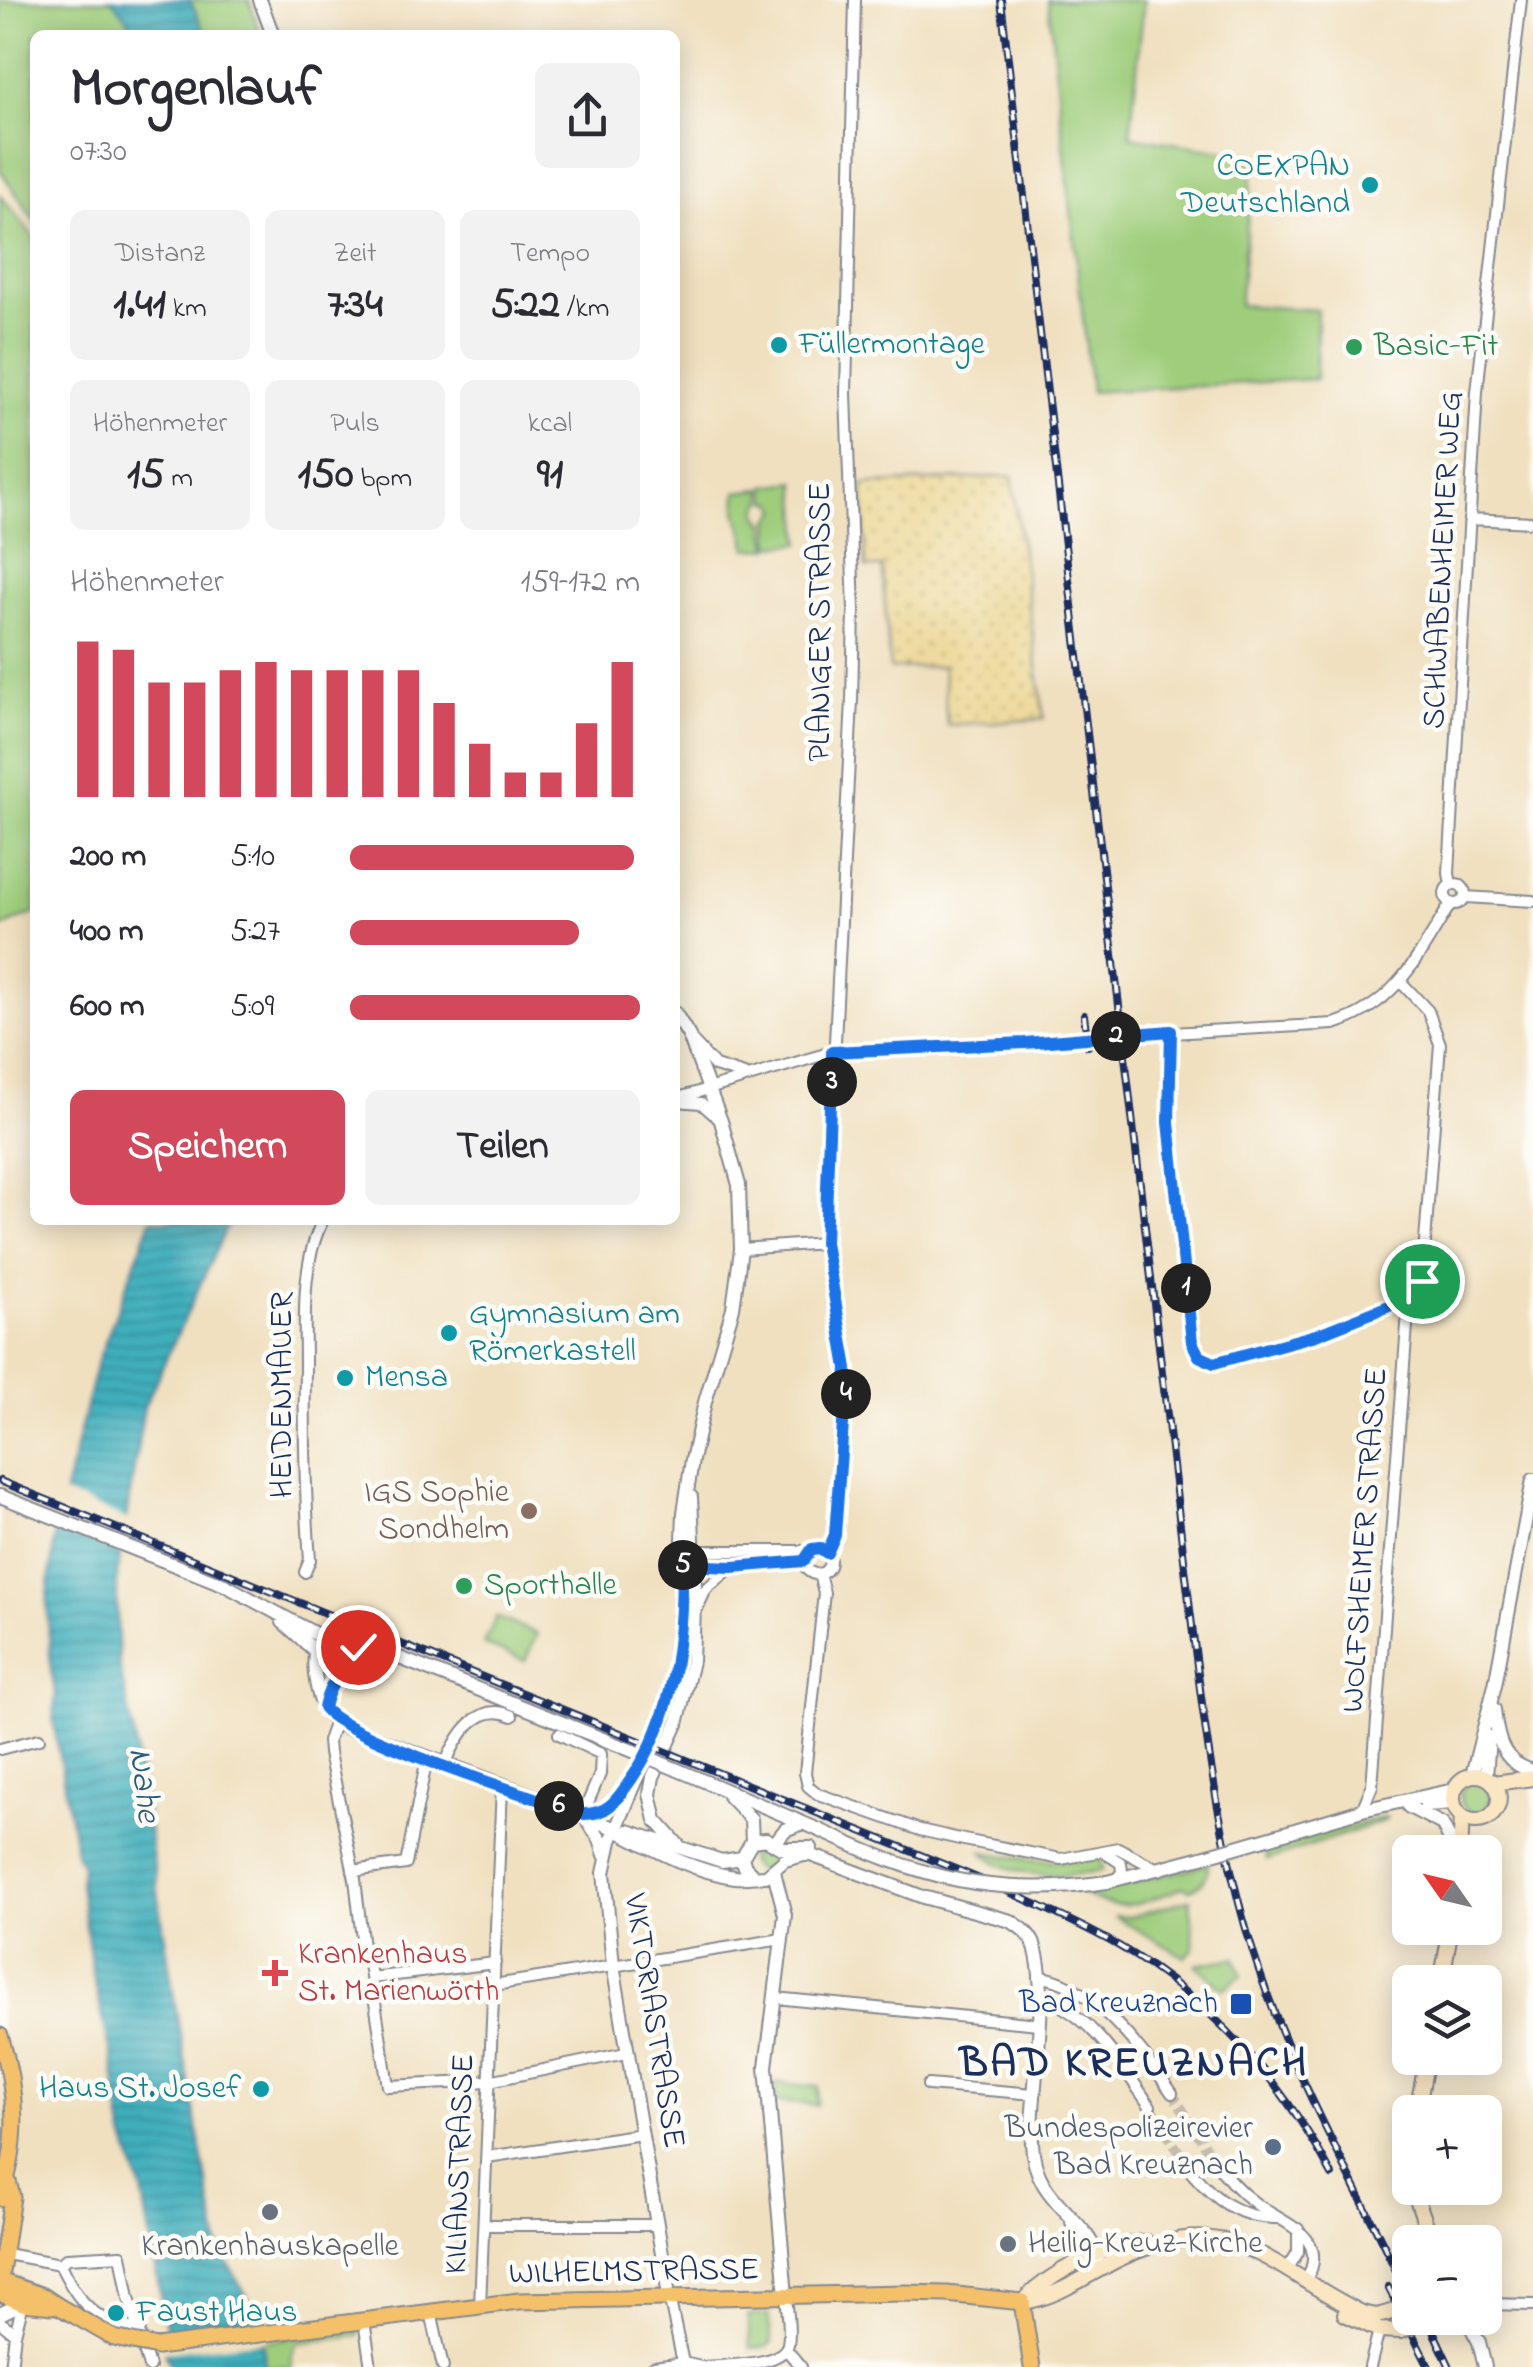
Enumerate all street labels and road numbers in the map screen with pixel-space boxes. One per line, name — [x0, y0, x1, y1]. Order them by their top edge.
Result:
street label: SCHWABENHEIMER WEG — [1412, 390, 1476, 730]
street label: PLANIGER STRASSE — [798, 482, 845, 762]
street label: HEIDENMAUER — [260, 1291, 307, 1498]
street label: WOLFSHEIMER STRASSE — [1330, 1366, 1402, 1714]
street label: VIKTORIASTRASSE — [610, 1889, 696, 2152]
street label: KILIANSTRASSE — [434, 2053, 488, 2275]
street label: WILHELMSTRASSE — [509, 2247, 759, 2299]

